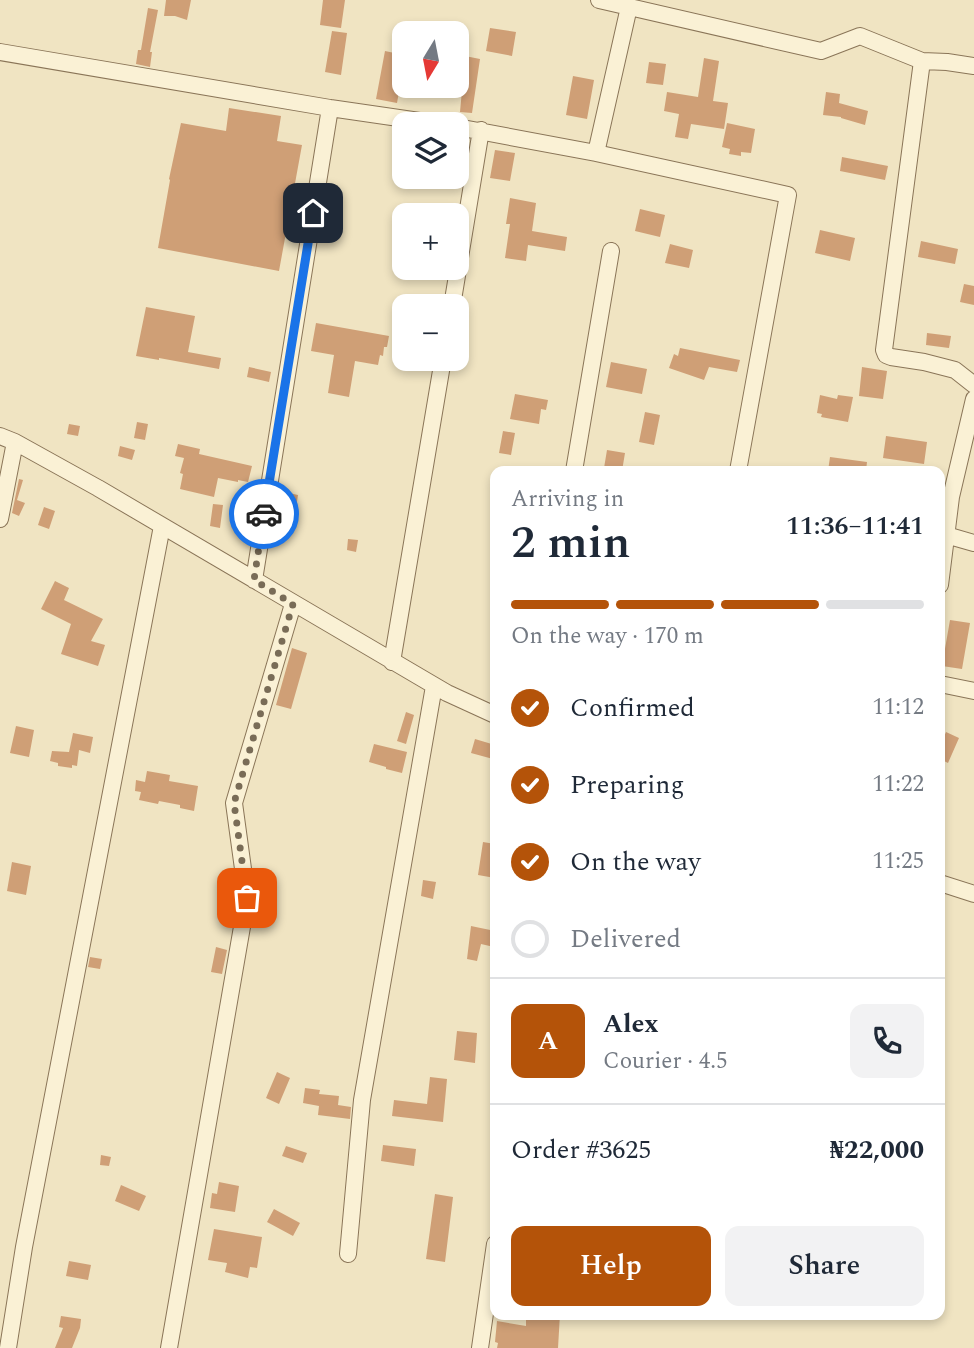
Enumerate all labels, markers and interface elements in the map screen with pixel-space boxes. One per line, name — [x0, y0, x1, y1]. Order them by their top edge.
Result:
north arrow — [392, 21, 469, 98]
map controls — [392, 21, 469, 371]
button: layers — [392, 112, 469, 189]
pin — [283, 183, 343, 243]
icon: home — [294, 194, 332, 232]
button: + — [392, 203, 469, 280]
button: − — [392, 294, 469, 371]
courier — [229, 479, 299, 549]
text: Arriving in — [511, 482, 624, 517]
icon: car — [245, 495, 283, 533]
text: 11:36–11:41 — [786, 506, 924, 546]
text: 2 min — [511, 508, 630, 578]
text: On the way · 170 m — [511, 619, 704, 654]
text: Confirmed — [570, 688, 695, 728]
icon: check — [511, 689, 549, 727]
text: 11:12 — [872, 690, 924, 725]
text: Preparing — [570, 765, 684, 805]
icon: check — [511, 766, 549, 804]
text: 11:22 — [872, 767, 924, 802]
text: On the way — [570, 842, 701, 882]
icon: check — [511, 843, 549, 881]
text: 11:25 — [872, 844, 924, 879]
pin — [217, 868, 277, 928]
icon: bag — [228, 879, 266, 917]
text: Delivered — [570, 919, 681, 959]
text: Alex — [603, 1004, 658, 1044]
button: phone — [850, 1004, 924, 1078]
text: A — [538, 1021, 558, 1061]
text: Courier · 4.5 — [603, 1044, 728, 1079]
text: Order #3625 — [511, 1130, 651, 1170]
text: ₦22,000 — [830, 1130, 924, 1170]
button: Help — [511, 1226, 711, 1306]
button: Share — [725, 1226, 924, 1306]

